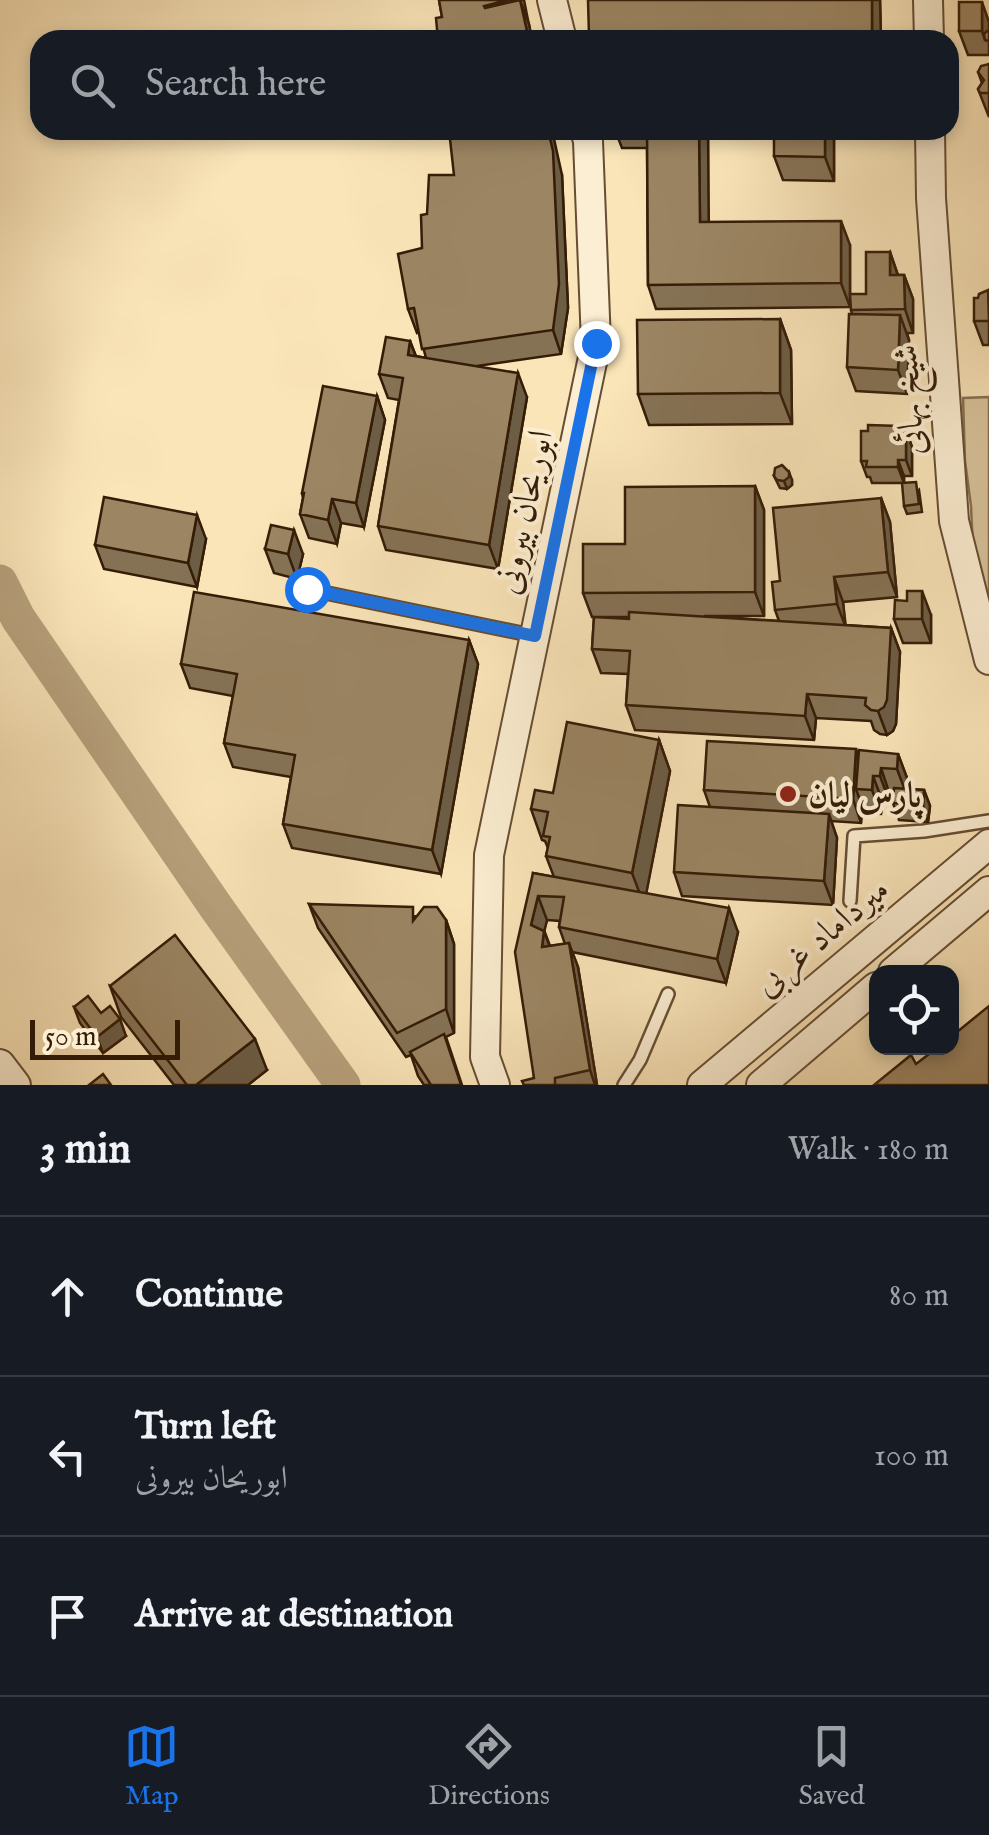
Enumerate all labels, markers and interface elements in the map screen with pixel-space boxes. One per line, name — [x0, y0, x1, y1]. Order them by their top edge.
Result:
search box — [30, 30, 959, 140]
icon: search — [65, 58, 120, 113]
text: Search here — [145, 61, 326, 109]
route end — [574, 321, 620, 367]
street label: شیخ بهائی — [884, 343, 943, 457]
street label: ابوریحان بیرونی — [486, 426, 565, 599]
route start — [285, 567, 331, 613]
place label: پارس لیان — [808, 774, 924, 820]
marker: پارس لیان — [777, 783, 799, 805]
street label: میرداماد غربی — [746, 868, 900, 1008]
map controls — [869, 965, 959, 1055]
button: locate — [869, 965, 959, 1055]
scale bar — [30, 1015, 180, 1060]
text: 50 m — [45, 1020, 97, 1055]
text: 3 min — [40, 1124, 131, 1177]
text: Walk · 180 m — [788, 1130, 949, 1171]
icon: ahead — [40, 1269, 95, 1324]
text: Continue — [135, 1272, 283, 1320]
text: 80 m — [889, 1276, 949, 1317]
text: Turn left — [135, 1404, 276, 1452]
icon: left — [40, 1429, 95, 1484]
text: 100 m — [874, 1436, 949, 1477]
text: ابوریحان بیرونی — [135, 1459, 288, 1500]
icon: arrive — [40, 1589, 95, 1644]
text: Arrive at destination — [135, 1592, 453, 1640]
tab: Map — [124, 1719, 179, 1814]
tab: Directions — [428, 1719, 550, 1814]
tab: Saved — [798, 1719, 865, 1814]

